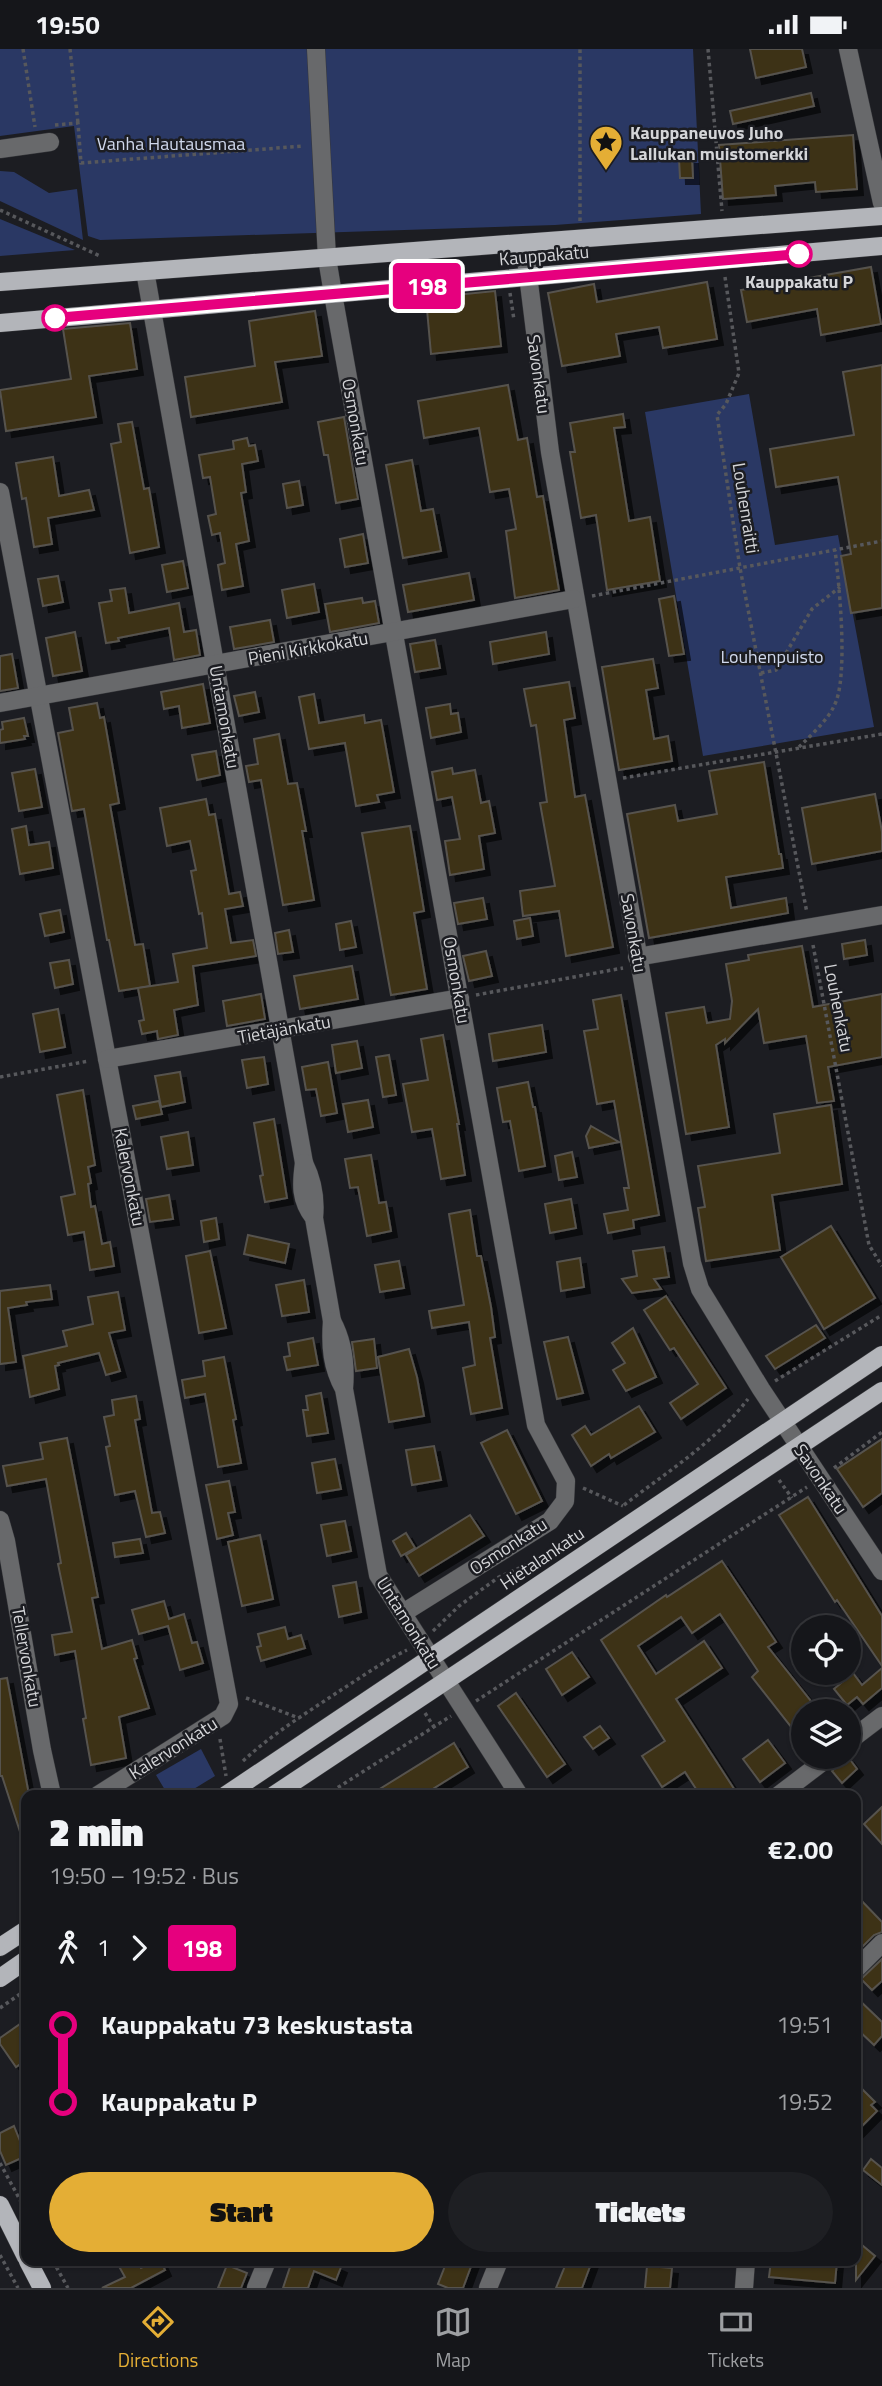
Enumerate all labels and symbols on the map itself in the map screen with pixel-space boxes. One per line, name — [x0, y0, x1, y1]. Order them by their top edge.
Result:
place label: Kauppaneuvos Juho Lallukan muistomerkki — [630, 119, 808, 167]
place icon: Kauppaneuvos Juho Lallukan muistomerkki — [587, 123, 625, 172]
park label: Vanha Hautausmaa — [97, 130, 245, 157]
street label: Kauppakatu — [498, 238, 590, 272]
marker: Kauppakatu P — [786, 241, 812, 267]
line badge: 198 — [387, 263, 467, 309]
place label: Kauppakatu P — [745, 268, 853, 295]
unlabelled marker — [42, 305, 68, 331]
street label: Savonkatu — [520, 333, 558, 415]
street label: Osmonkatu — [335, 376, 377, 468]
street label: Louhenraitti — [725, 461, 767, 555]
street label: Pieni Kirkkokatu — [246, 624, 370, 672]
park label: Louhenpuisto — [720, 643, 824, 670]
street label: Untamonkatu — [203, 663, 247, 771]
street label: Savonkatu — [614, 891, 654, 975]
street label: Osmonkatu — [436, 934, 478, 1026]
street label: Louhenkatu — [817, 962, 861, 1054]
street label: Tietäjänkatu — [235, 1008, 333, 1050]
street label: Kalervonkatu — [107, 1125, 153, 1229]
street label: Savonkatu — [787, 1438, 855, 1520]
street label: Osmonkatu — [464, 1511, 552, 1581]
street label: Hietalankatu — [494, 1520, 590, 1596]
street label: Untamonkatu — [370, 1572, 448, 1674]
street label: Tellervonkatu — [5, 1605, 49, 1709]
street label: Kalervonkatu — [123, 1710, 223, 1786]

